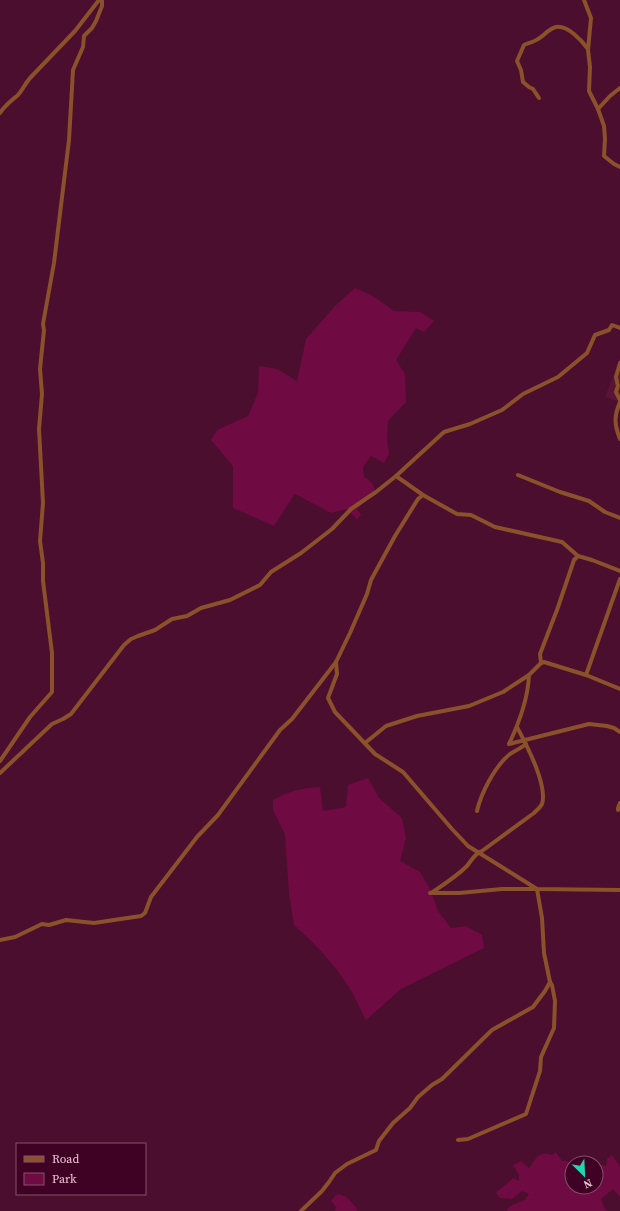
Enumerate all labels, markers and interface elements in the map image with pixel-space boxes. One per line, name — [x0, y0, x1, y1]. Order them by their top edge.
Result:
legend — [16, 1143, 146, 1195]
text: Road — [52, 1151, 79, 1167]
north arrow — [564, 1155, 604, 1195]
text: Park — [52, 1171, 77, 1187]
text: N — [581, 1175, 595, 1192]

